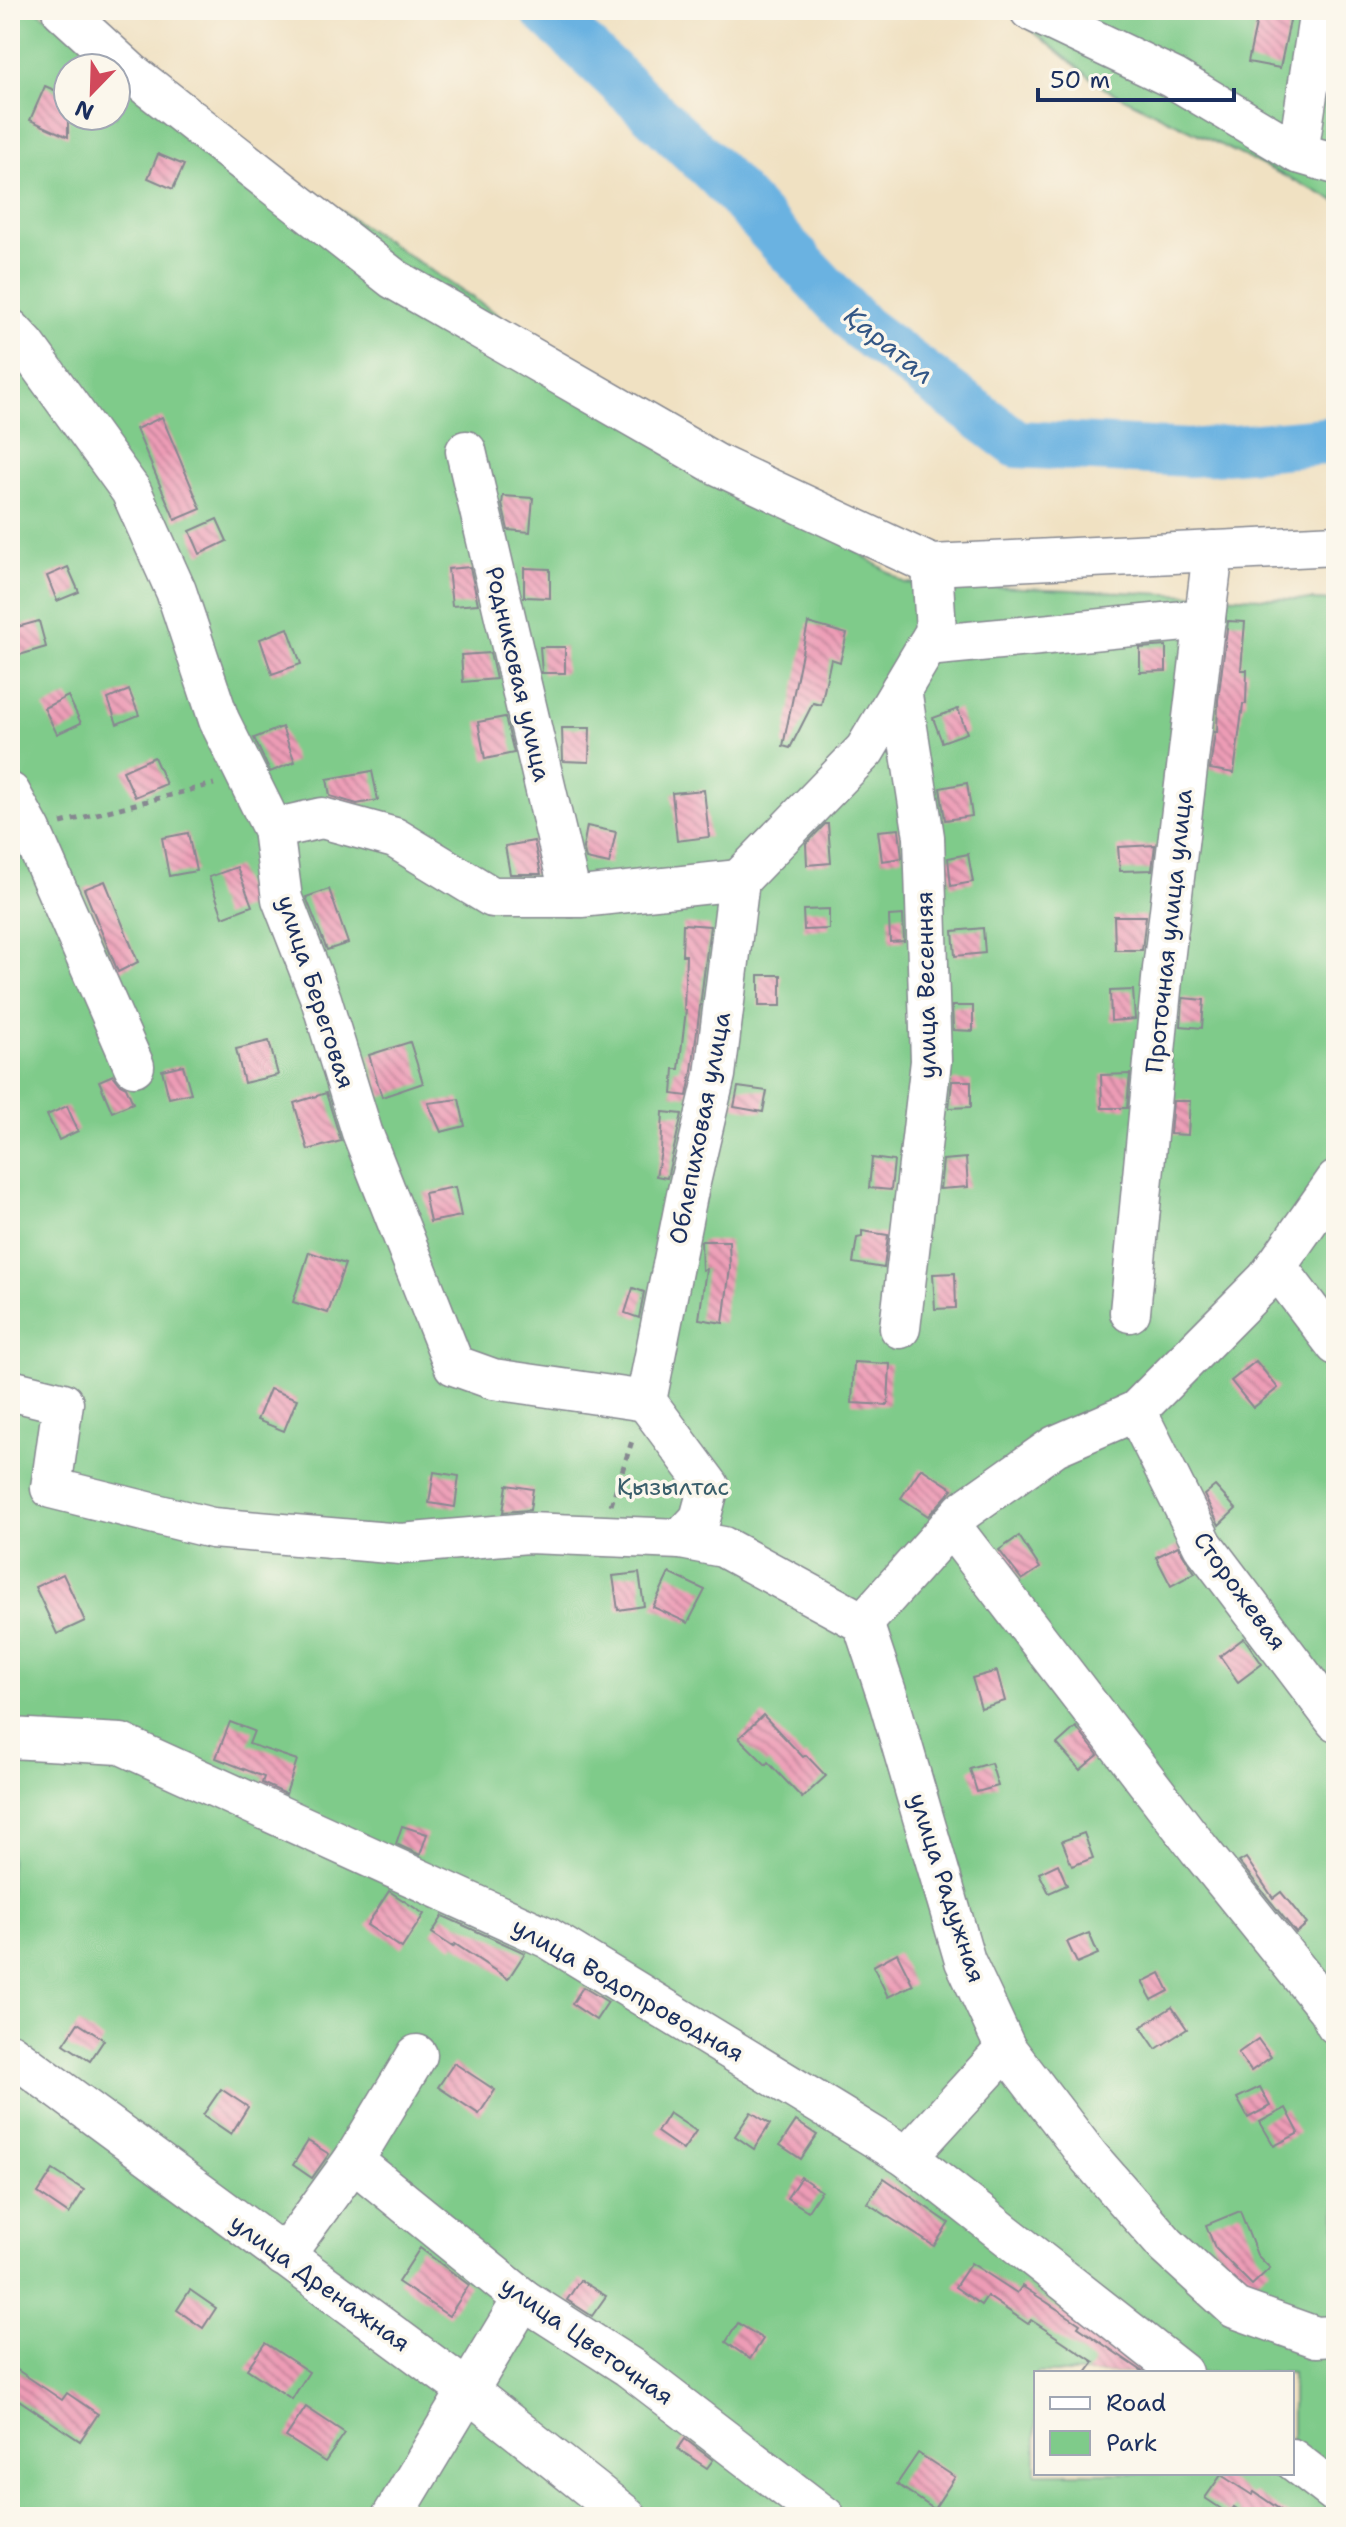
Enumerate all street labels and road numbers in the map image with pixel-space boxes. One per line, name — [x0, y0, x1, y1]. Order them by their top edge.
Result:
street label: Родниковая улица — [478, 563, 558, 785]
street label: Проточная улица улица — [1138, 787, 1200, 1075]
street label: улица Береговая — [270, 891, 362, 1093]
street label: улица Весенняя — [908, 891, 944, 1079]
street label: Облепиховая улица — [662, 1009, 738, 1247]
street label: Сторожевая — [1186, 1525, 1294, 1657]
street label: улица Радужная — [901, 1789, 993, 1987]
street label: улица Водопроводная — [506, 1910, 750, 2070]
street label: улица Дренажная — [223, 2207, 417, 2359]
street label: улица Цветочная — [494, 2269, 680, 2413]

